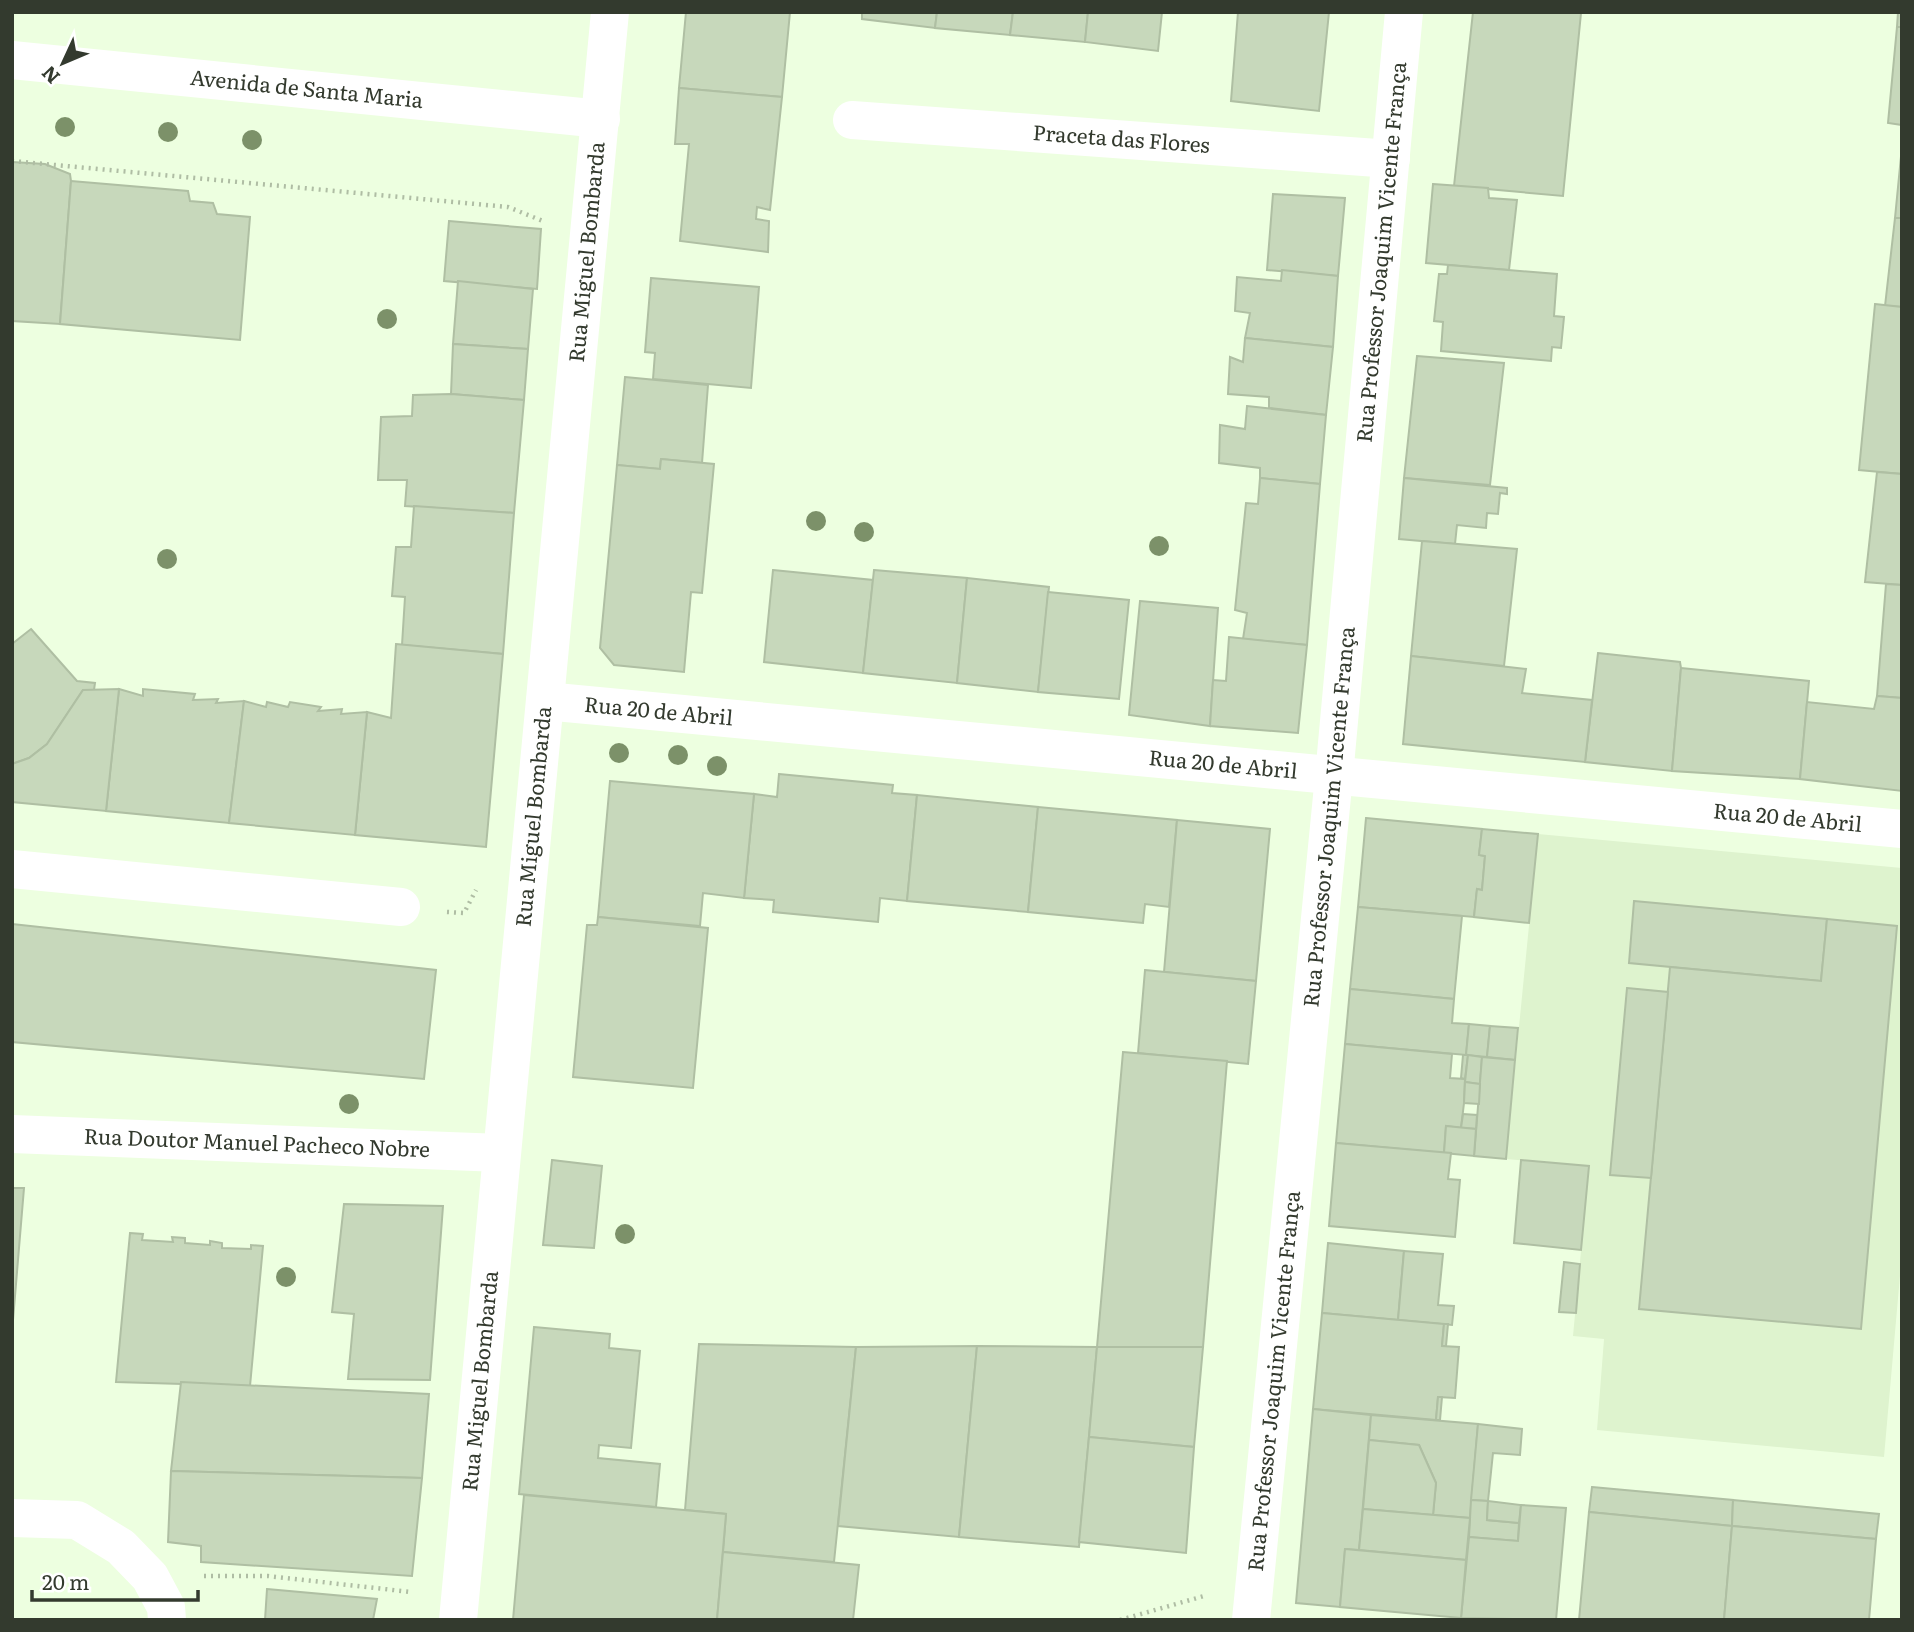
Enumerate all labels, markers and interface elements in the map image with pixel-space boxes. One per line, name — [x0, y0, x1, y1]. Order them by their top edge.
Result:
north arrow — [28, 28, 98, 98]
text: N — [34, 60, 66, 91]
street label: Avenida de Santa Maria — [189, 60, 425, 114]
street label: Rua Professor Joaquim Vicente França — [1347, 60, 1412, 444]
street label: Praceta das Flores — [1032, 115, 1211, 159]
street label: Rua Miguel Bombarda — [559, 140, 611, 364]
street label: Rua Professor Joaquim Vicente França — [1293, 624, 1361, 1008]
street label: Rua 20 de Abril — [583, 687, 735, 732]
street label: Rua Miguel Bombarda — [506, 704, 557, 928]
street label: Rua 20 de Abril — [1147, 740, 1299, 785]
street label: Rua 20 de Abril — [1712, 793, 1864, 838]
street label: Rua Doutor Manuel Pacheco Nobre — [83, 1119, 431, 1163]
street label: Rua Professor Joaquim Vicente França — [1238, 1188, 1306, 1573]
street label: Rua Miguel Bombarda — [452, 1268, 504, 1493]
scale bar — [32, 1558, 198, 1602]
text: 20 m — [42, 1565, 89, 1596]

